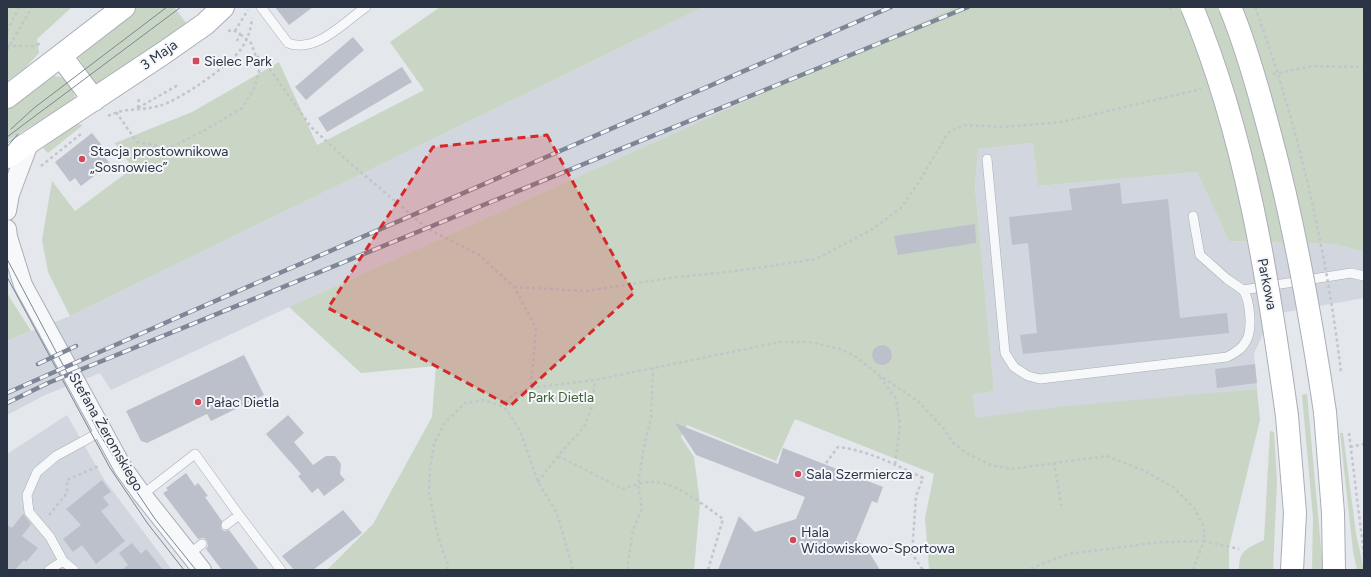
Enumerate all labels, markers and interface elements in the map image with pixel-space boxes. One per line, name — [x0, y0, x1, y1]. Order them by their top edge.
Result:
street label: 3 Maja — [137, 36, 181, 74]
place label: Sielec Park — [204, 53, 272, 70]
marker: Sielec Park — [191, 56, 201, 66]
place label: Stacja prostownikowa „Sosnowiec” — [90, 143, 228, 176]
marker: Stacja prostownikowa „Sosnowiec” — [77, 154, 87, 164]
street label: Parkowa — [1254, 257, 1280, 311]
street label: Stefana Żeromskiego — [65, 370, 147, 494]
park label: Park Dietla — [528, 389, 594, 406]
place label: Pałac Dietla — [206, 394, 279, 411]
marker: Pałac Dietla — [193, 397, 203, 407]
place label: Sala Szermiercza — [806, 466, 912, 483]
marker: Sala Szermiercza — [793, 469, 803, 479]
place label: Hala Widowiskowo-Sportowa — [801, 524, 955, 557]
marker: Hala Widowiskowo-Sportowa — [788, 535, 798, 545]

